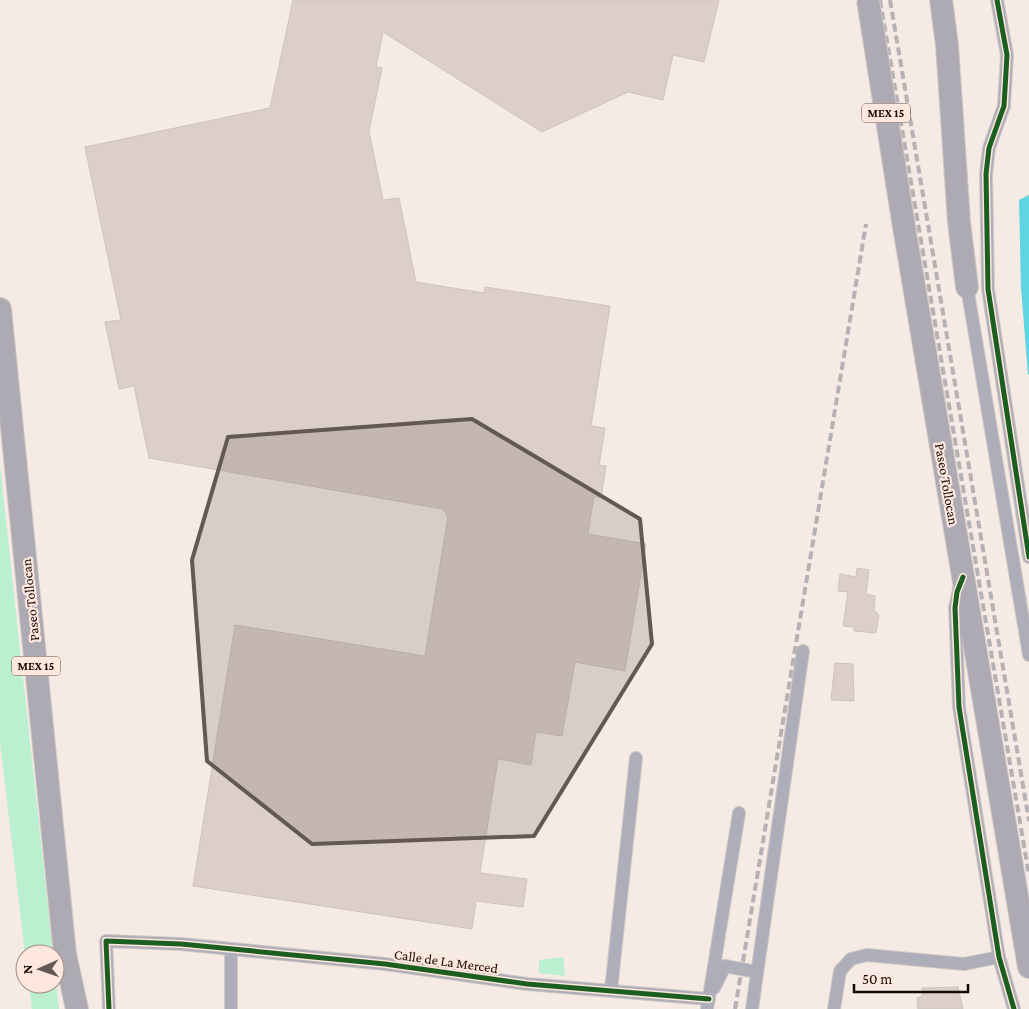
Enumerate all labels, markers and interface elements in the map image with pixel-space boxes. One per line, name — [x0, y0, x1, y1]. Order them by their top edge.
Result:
road number: MEX 15 — [862, 104, 910, 122]
street label: Paseo Tollocan — [932, 442, 962, 527]
street label: Paseo Tollocan — [18, 558, 42, 642]
road number: MEX 15 — [12, 656, 60, 676]
north arrow — [15, 944, 65, 994]
street label: Calle de La Merced — [393, 946, 500, 976]
scale bar — [854, 962, 968, 994]
text: N — [19, 964, 35, 975]
text: 50 m — [862, 971, 892, 987]

